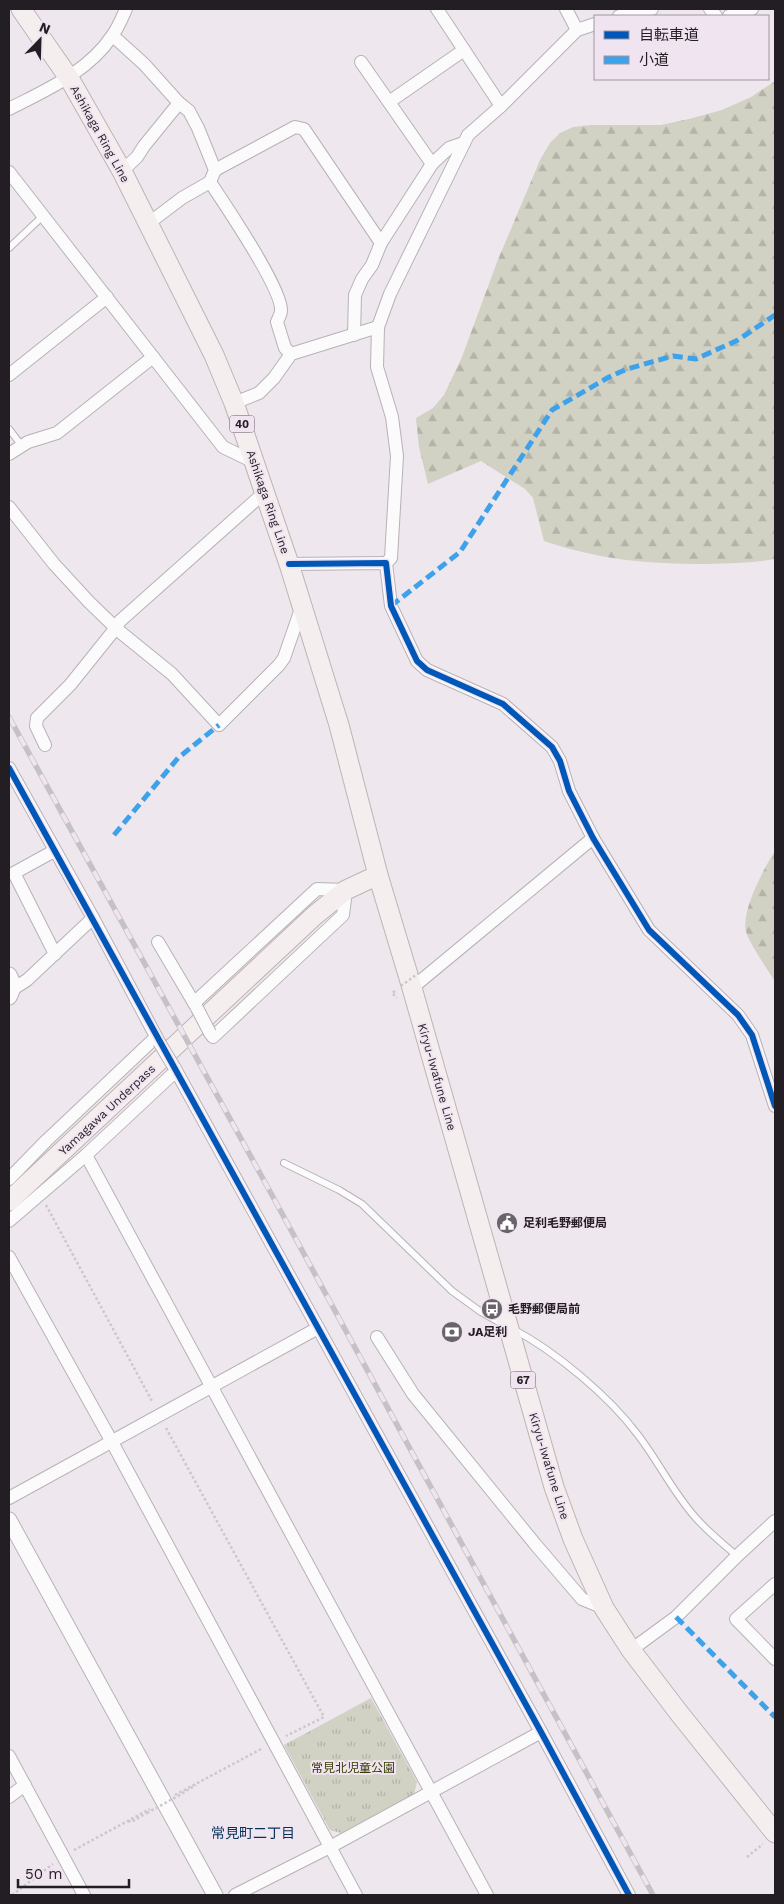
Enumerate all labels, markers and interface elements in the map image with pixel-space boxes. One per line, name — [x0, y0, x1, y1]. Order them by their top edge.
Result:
north arrow — [15, 15, 65, 65]
legend — [594, 15, 769, 80]
text: N — [37, 19, 53, 37]
text: 自転車道 — [639, 26, 699, 44]
text: 小道 — [639, 51, 669, 69]
street label: Ashikaga Ring Line — [67, 83, 133, 185]
road number: 40 — [230, 416, 254, 432]
street label: Ashikaga Ring Line — [244, 448, 292, 556]
street label: Kiryu-Iwafune Line — [415, 1022, 459, 1132]
street label: Yamagawa Underpass — [56, 1062, 158, 1158]
public building icon: 足利毛野郵便局 — [495, 1211, 519, 1235]
place label: 足利毛野郵便局 — [523, 1216, 607, 1230]
bus stop icon: 毛野郵便局前 — [480, 1297, 504, 1321]
place label: 毛野郵便局前 — [508, 1302, 580, 1316]
bank icon: JA足利 — [440, 1320, 464, 1344]
place label: JA足利 — [468, 1325, 507, 1339]
road number: 67 — [510, 1372, 536, 1388]
street label: Kiryu-Iwafune Line — [526, 1411, 572, 1521]
park label: 常見北児童公園 — [311, 1761, 395, 1775]
district label: 常見町二丁目 — [211, 1825, 295, 1841]
scale bar — [18, 1856, 129, 1888]
text: 50 m — [25, 1865, 62, 1883]

